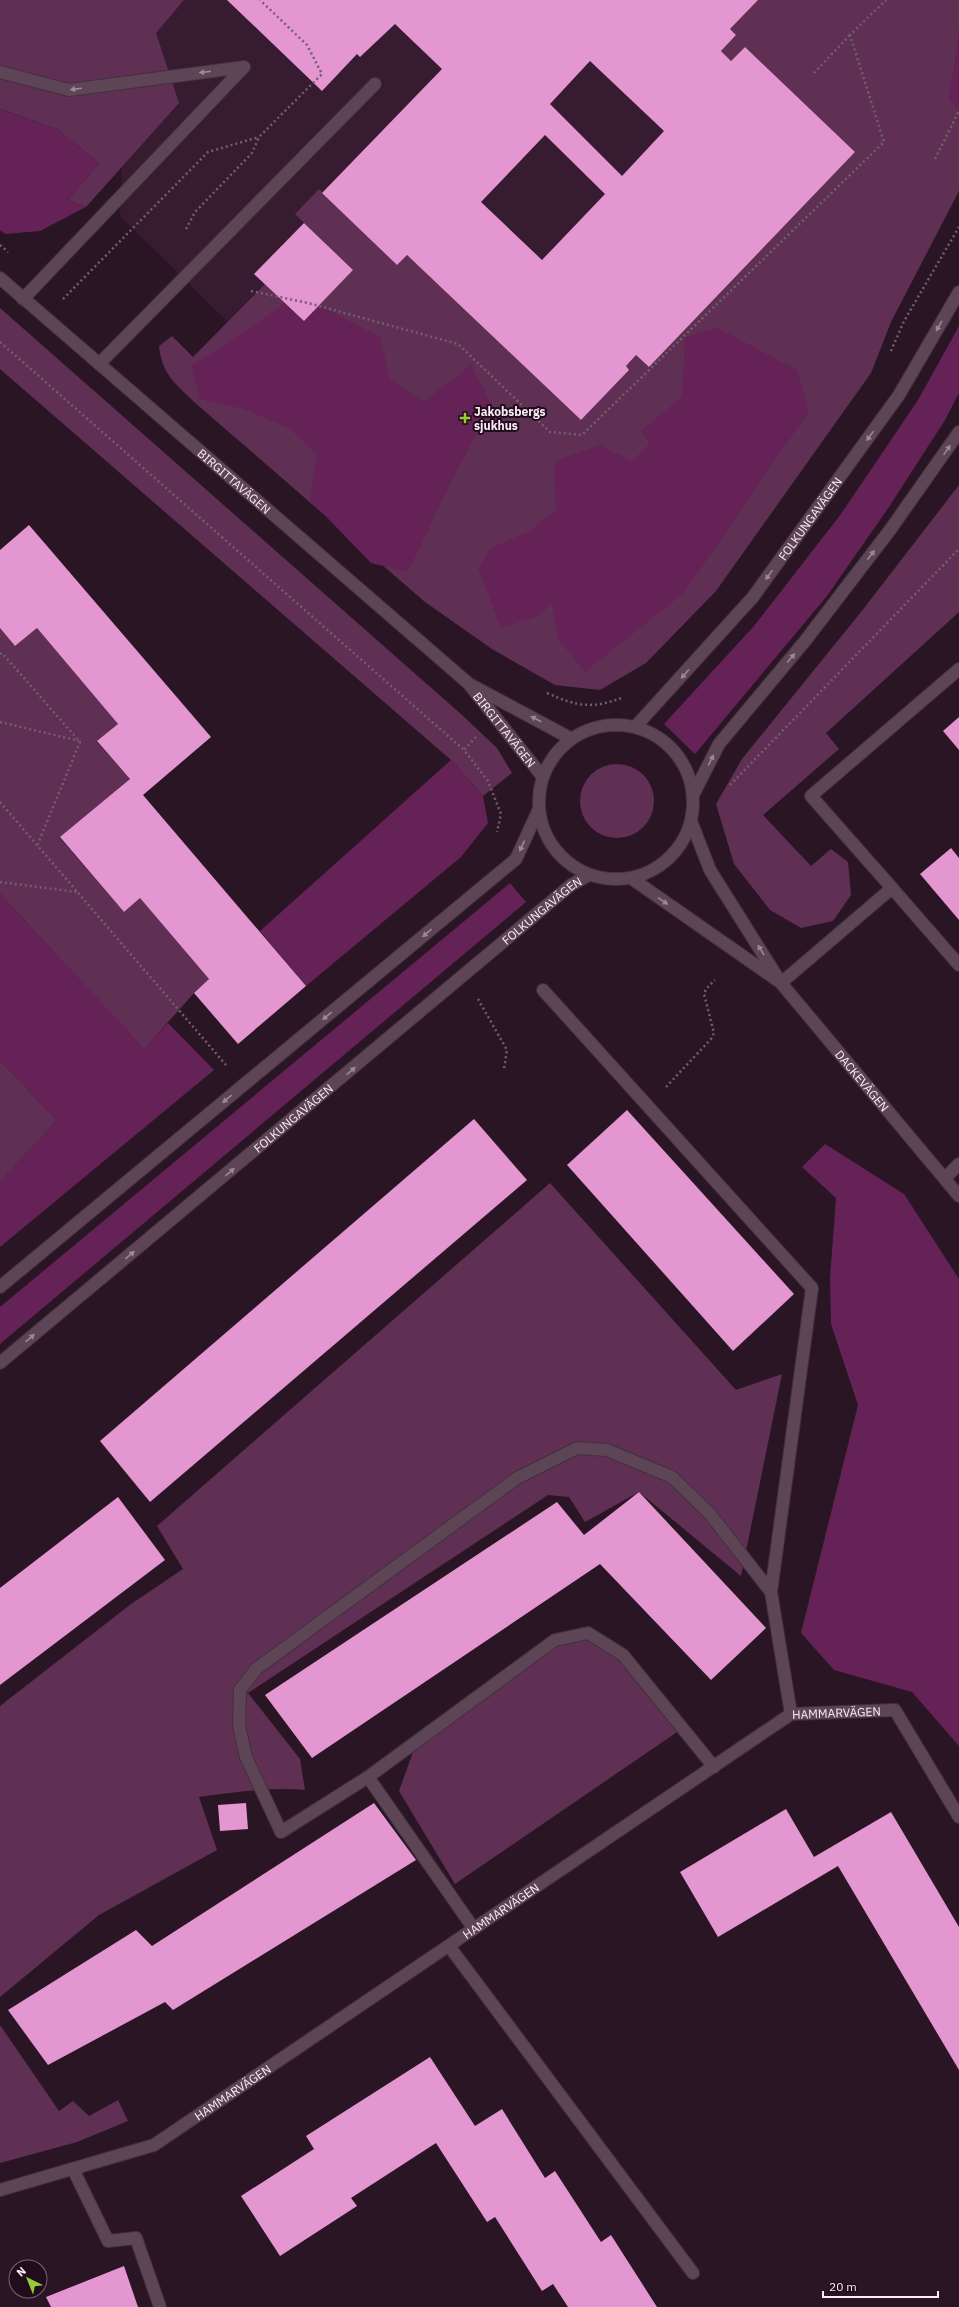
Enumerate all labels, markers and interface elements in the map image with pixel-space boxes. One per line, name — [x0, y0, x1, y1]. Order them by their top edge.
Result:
one-way arrow — [199, 69, 211, 75]
one-way arrow — [70, 86, 82, 92]
one-way arrow — [936, 320, 943, 332]
place label: Jakobsbergs sjukhus — [474, 404, 546, 433]
marker: Jakobsbergs sjukhus — [459, 412, 471, 424]
one-way arrow — [866, 430, 874, 441]
street label: BIRGITTAVÄGEN — [195, 445, 274, 517]
one-way arrow — [943, 445, 951, 455]
street label: FOLKUNGAVÄGEN — [775, 474, 845, 563]
one-way arrow — [866, 550, 875, 561]
one-way arrow — [765, 569, 773, 580]
one-way arrow — [786, 652, 795, 663]
one-way arrow — [680, 668, 689, 679]
street label: BIRGITTAVÄGEN — [470, 689, 539, 770]
one-way arrow — [530, 716, 542, 723]
one-way arrow — [708, 754, 714, 766]
one-way arrow — [519, 840, 525, 852]
street label: FOLKUNGAVÄGEN — [499, 873, 584, 947]
one-way arrow — [658, 897, 668, 905]
one-way arrow — [421, 928, 432, 937]
one-way arrow — [757, 944, 764, 956]
one-way arrow — [321, 1011, 332, 1020]
street label: DACKEVÄGEN — [832, 1047, 892, 1114]
one-way arrow — [346, 1066, 356, 1075]
street label: FOLKUNGAVÄGEN — [250, 1080, 336, 1155]
one-way arrow — [221, 1094, 232, 1103]
one-way arrow — [224, 1167, 235, 1176]
one-way arrow — [124, 1251, 135, 1260]
one-way arrow — [25, 1334, 35, 1343]
street label: HAMMARVÄGEN — [792, 1703, 881, 1721]
street label: HAMMARVÄGEN — [460, 1879, 542, 1942]
street label: HAMMARVÄGEN — [191, 2061, 273, 2123]
north arrow — [8, 2259, 48, 2299]
text: N — [13, 2264, 29, 2280]
scale bar — [823, 2273, 938, 2299]
text: 20 m — [829, 2279, 857, 2294]

